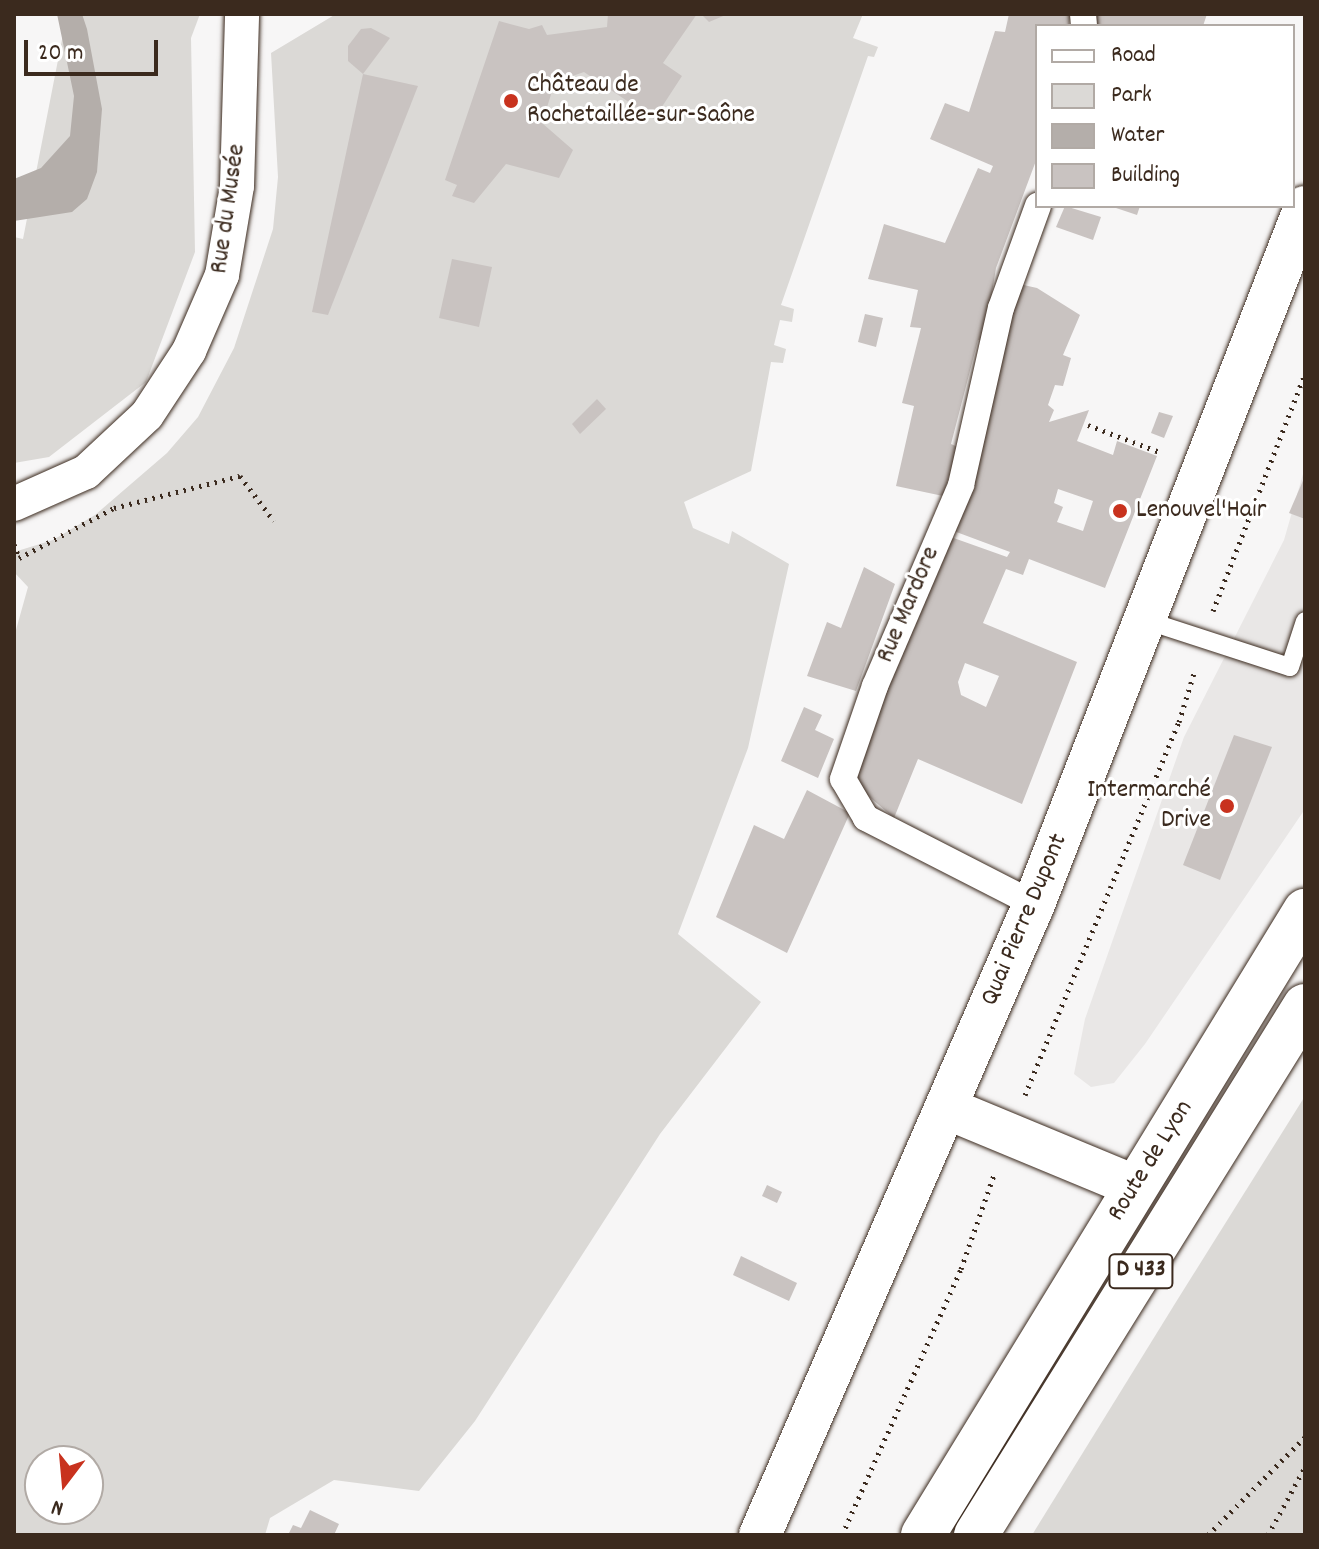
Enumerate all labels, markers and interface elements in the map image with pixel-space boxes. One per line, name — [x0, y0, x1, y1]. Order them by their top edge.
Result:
scale bar — [28, 24, 162, 74]
legend — [1035, 24, 1295, 208]
text: 20 m — [38, 37, 84, 71]
text: Road — [1111, 39, 1156, 73]
place label: Château de Rochetaillée-sur-Saône — [527, 70, 755, 132]
text: Park — [1111, 79, 1152, 113]
marker: Château de Rochetaillée-sur-Saône — [502, 92, 520, 110]
text: Water — [1111, 119, 1164, 153]
street label: Rue du Musée — [204, 142, 254, 276]
text: Building — [1111, 159, 1180, 193]
place label: Lenouvel'Hair — [1136, 495, 1266, 527]
marker: Lenouvel'Hair — [1111, 502, 1129, 520]
street label: Rue Mardore — [871, 542, 947, 668]
place label: Intermarché Drive — [1087, 775, 1211, 836]
marker: Intermarché Drive — [1218, 797, 1236, 815]
street label: Quai Pierre Dupont — [975, 829, 1075, 1011]
street label: Route de Lyon — [1102, 1095, 1200, 1227]
road number: D 433 — [1107, 1251, 1175, 1291]
north arrow — [24, 1445, 104, 1525]
text: N — [48, 1490, 67, 1523]

